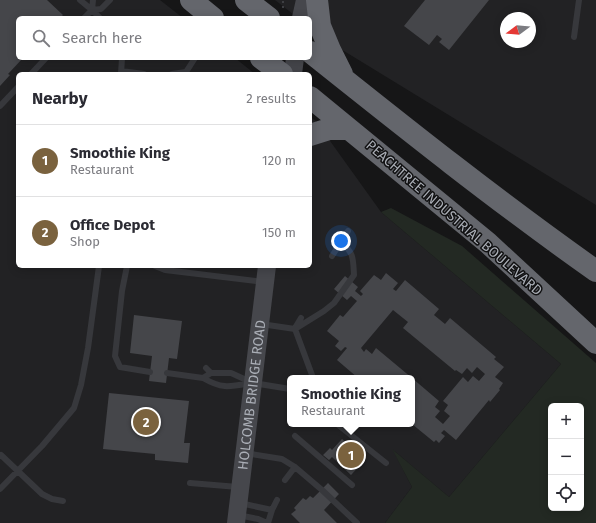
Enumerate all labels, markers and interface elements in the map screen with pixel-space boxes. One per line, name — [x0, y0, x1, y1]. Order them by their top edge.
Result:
north arrow — [500, 12, 536, 48]
search box — [16, 16, 312, 60]
icon: search — [30, 27, 52, 49]
text: Search here — [62, 29, 142, 47]
text: Nearby — [32, 88, 87, 109]
text: 2 results — [246, 91, 296, 106]
street label: PEACHTREE INDUSTRIAL BOULEVARD — [362, 137, 546, 299]
text: Smoothie King — [70, 144, 170, 162]
text: 1 — [42, 153, 48, 168]
text: 120 m — [262, 153, 296, 168]
text: Restaurant — [70, 162, 134, 177]
text: Office Depot — [70, 216, 155, 234]
text: 2 — [42, 225, 48, 240]
text: 150 m — [262, 225, 296, 240]
your location — [331, 231, 351, 251]
text: Shop — [70, 234, 100, 249]
street label: HOLCOMB BRIDGE ROAD — [234, 319, 269, 471]
popup — [287, 375, 415, 427]
text: Smoothie King — [301, 385, 401, 403]
text: Restaurant — [301, 403, 365, 418]
map controls — [548, 403, 584, 511]
button: + — [548, 403, 584, 439]
pin: 2 — [133, 407, 159, 437]
button: − — [548, 439, 584, 475]
pin: 1 — [338, 440, 364, 470]
button: locate — [548, 475, 584, 511]

